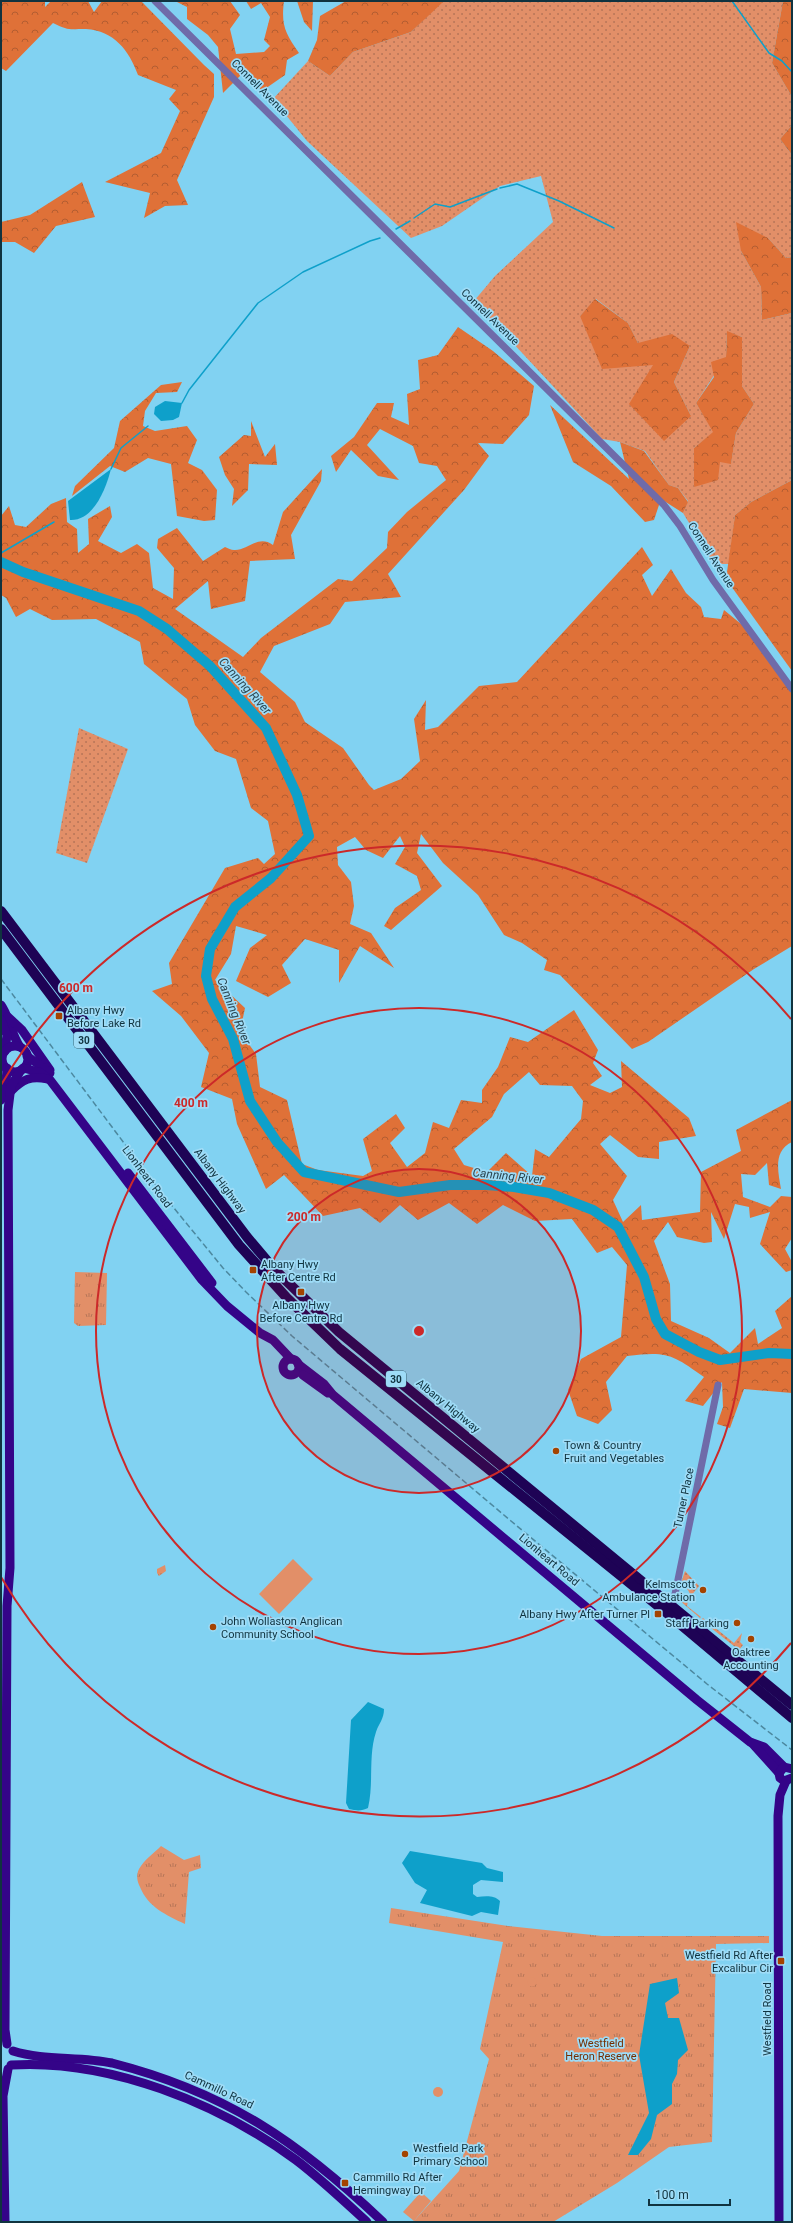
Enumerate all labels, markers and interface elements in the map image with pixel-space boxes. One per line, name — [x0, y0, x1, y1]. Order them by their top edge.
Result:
street label: Connell Avenue — [229, 57, 291, 119]
street label: Connell Avenue — [458, 286, 522, 348]
street label: Connell Avenue — [685, 520, 737, 590]
water label: Canning River — [216, 655, 275, 718]
water label: Canning River — [214, 975, 254, 1048]
text: 600 m — [59, 981, 93, 995]
place label: Albany Hwy Before Lake Rd — [67, 1004, 141, 1030]
marker: Albany Hwy Before Lake Rd — [54, 1011, 64, 1021]
road number: 30 — [74, 1032, 94, 1048]
text: 400 m — [174, 1096, 208, 1110]
street label: Lionheart Road — [119, 1143, 175, 1211]
street label: Albany Highway — [191, 1146, 249, 1217]
water label: Canning River — [472, 1165, 545, 1187]
text: 200 m — [287, 1210, 321, 1224]
place label: Albany Hwy After Centre Rd — [261, 1258, 336, 1284]
marker: Albany Hwy After Centre Rd — [248, 1265, 258, 1275]
marker: Albany Hwy Before Centre Rd — [296, 1287, 306, 1297]
place label: Albany Hwy Before Centre Rd — [260, 1299, 342, 1325]
centre of rings — [412, 1324, 426, 1338]
road number: 30 — [386, 1371, 406, 1387]
street label: Albany Highway — [414, 1376, 483, 1436]
place label: Town & Country Fruit and Vegetables — [564, 1439, 665, 1465]
marker: Town & Country Fruit and Vegetables — [551, 1446, 561, 1456]
street label: Turner Place — [671, 1466, 697, 1529]
street label: Lionheart Road — [516, 1531, 582, 1589]
place label: Kelmscott Ambulance Station — [602, 1578, 695, 1604]
marker: Kelmscott Ambulance Station — [698, 1585, 708, 1595]
place label: Albany Hwy After Turner Pl — [519, 1608, 650, 1621]
marker: Albany Hwy After Turner Pl — [653, 1609, 663, 1619]
place label: John Wollaston Anglican Community School — [221, 1615, 342, 1641]
place label: Staff Parking — [665, 1617, 729, 1630]
marker: Staff Parking — [732, 1618, 742, 1628]
marker: John Wollaston Anglican Community School — [208, 1622, 218, 1632]
marker: Oaktree Accounting — [746, 1634, 756, 1644]
place label: Oaktree Accounting — [723, 1646, 779, 1672]
place label: Westfield Rd After Excalibur Cir — [685, 1949, 773, 1975]
marker: Westfield Rd After Excalibur Cir — [776, 1956, 786, 1966]
street label: Westfield Road — [761, 1982, 774, 2056]
park label: Westfield Heron Reserve — [565, 2037, 637, 2063]
street label: Cammillo Road — [182, 2068, 256, 2112]
place label: Westfield Park Primary School — [413, 2142, 487, 2168]
marker: Westfield Park Primary School — [400, 2149, 410, 2159]
place label: Cammillo Rd After Hemingway Dr — [353, 2171, 443, 2197]
marker: Cammillo Rd After Hemingway Dr — [340, 2178, 350, 2188]
scale bar — [649, 2181, 730, 2207]
text: 100 m — [655, 2188, 689, 2202]

